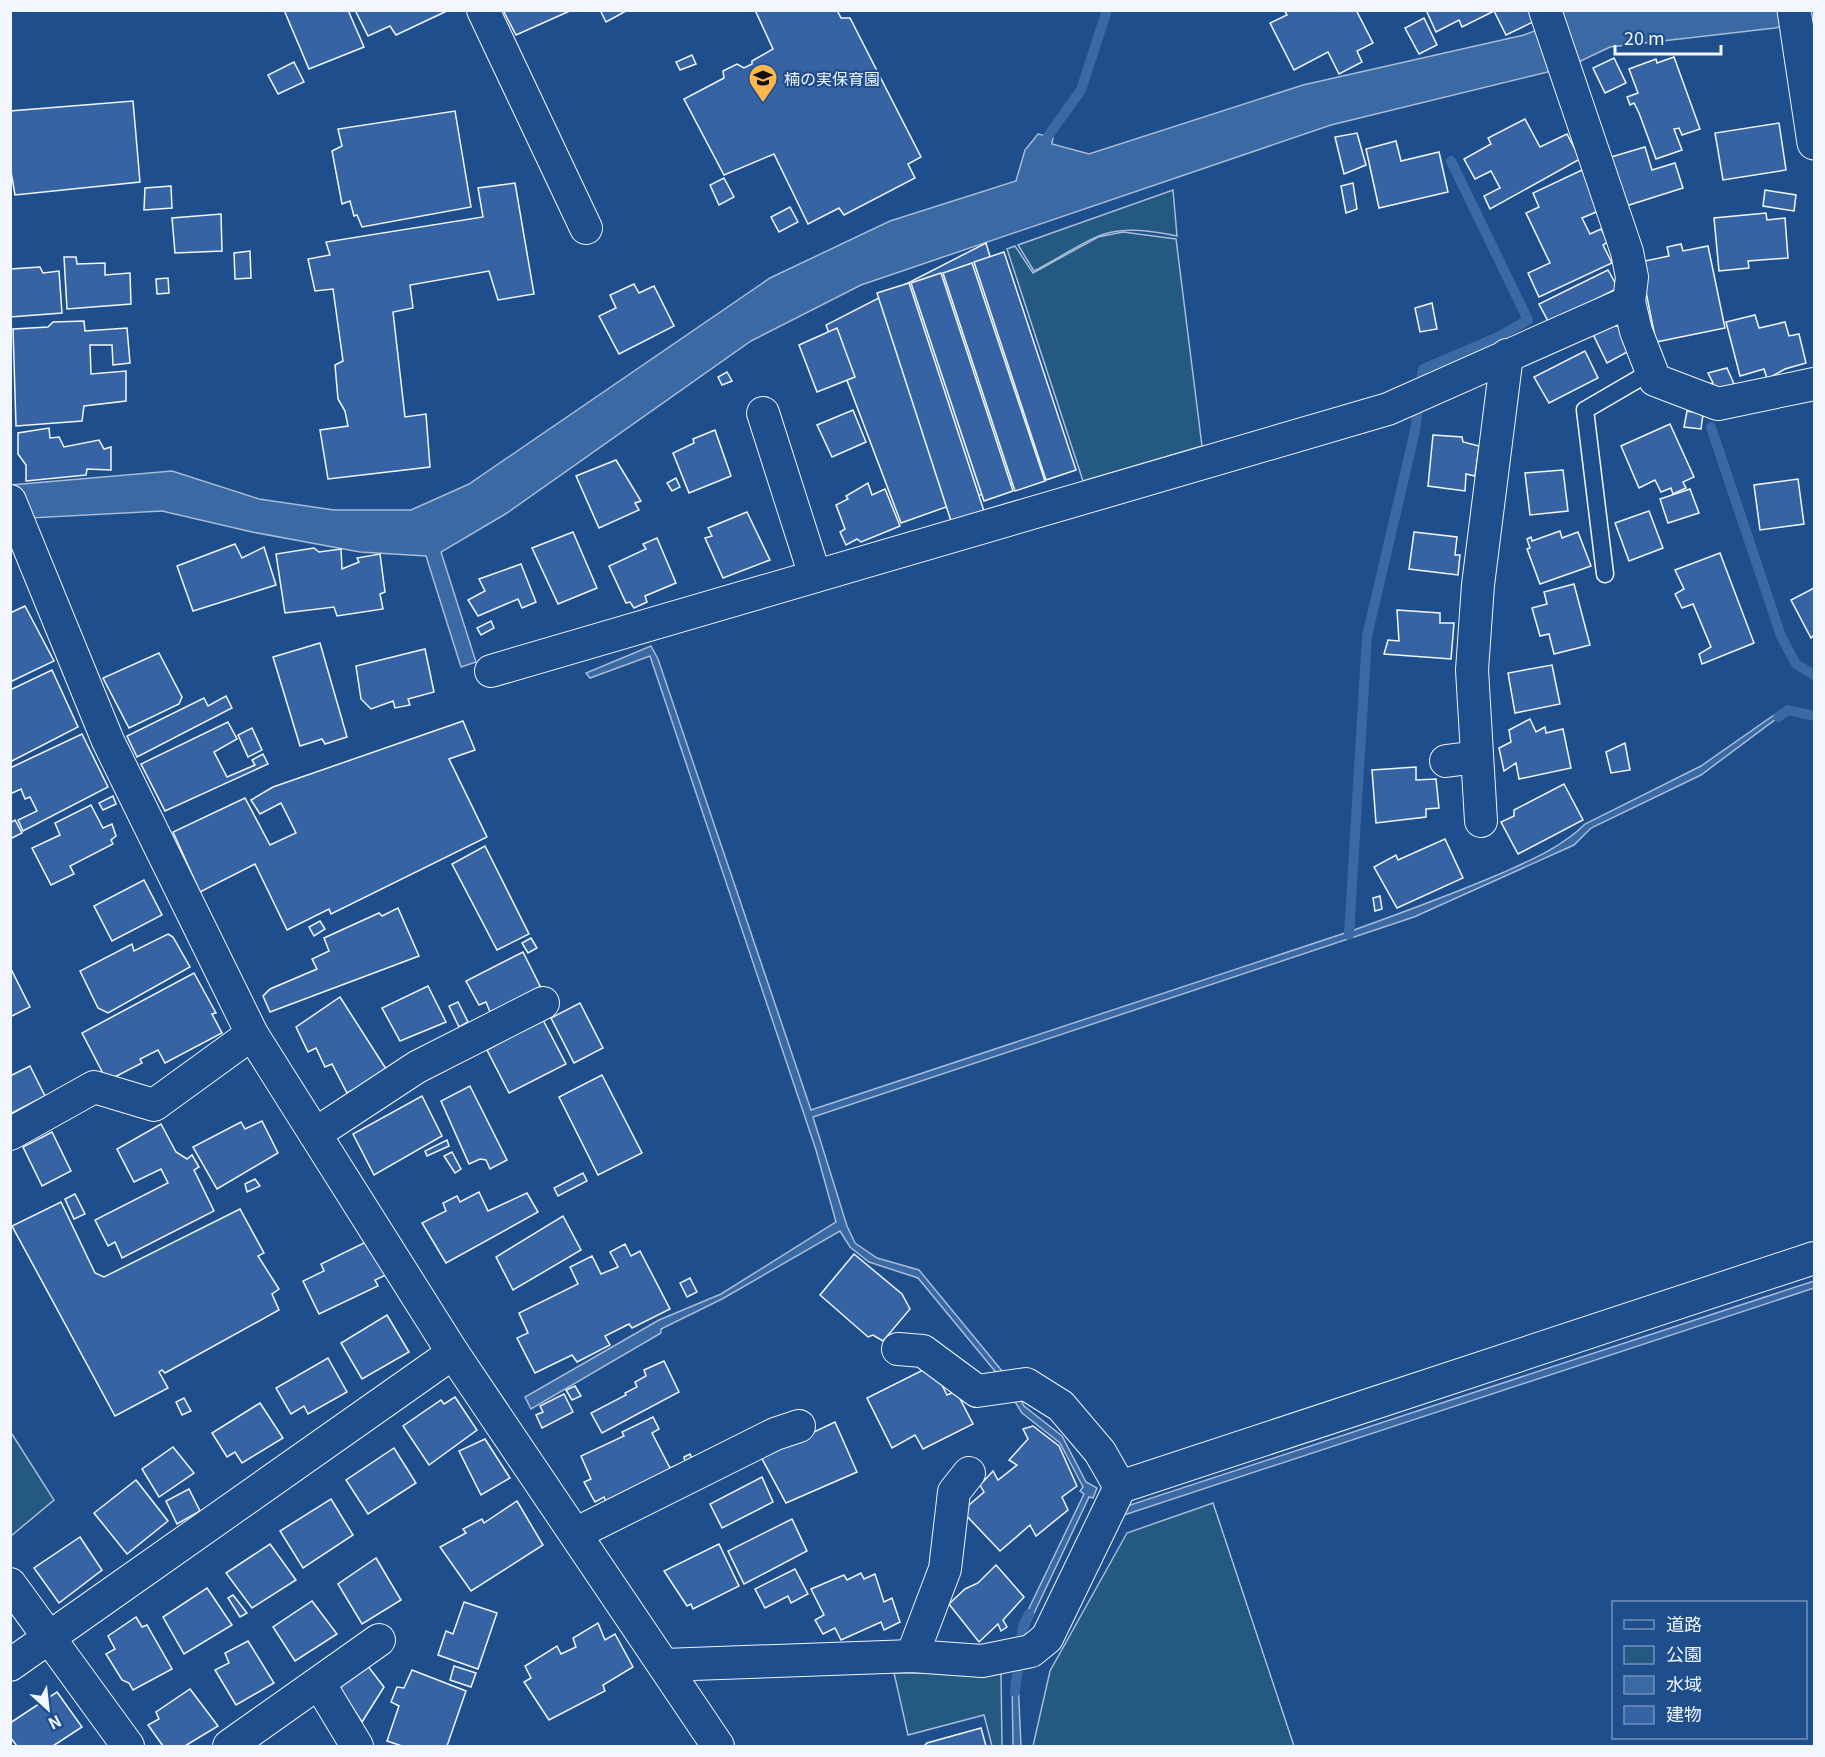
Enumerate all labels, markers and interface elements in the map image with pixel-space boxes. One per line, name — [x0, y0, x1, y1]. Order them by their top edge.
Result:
scale bar — [1615, 18, 1722, 56]
text: 20 m — [1624, 24, 1665, 50]
school or university icon: 楠の実保育園 — [747, 62, 779, 104]
place label: 楠の実保育園 — [784, 66, 880, 90]
legend — [1612, 1601, 1807, 1739]
text: 道路 — [1666, 1610, 1702, 1636]
text: 公園 — [1666, 1640, 1702, 1666]
text: 水域 — [1666, 1670, 1702, 1696]
north arrow — [18, 1679, 78, 1739]
text: 建物 — [1666, 1700, 1702, 1726]
text: N — [44, 1710, 66, 1737]

